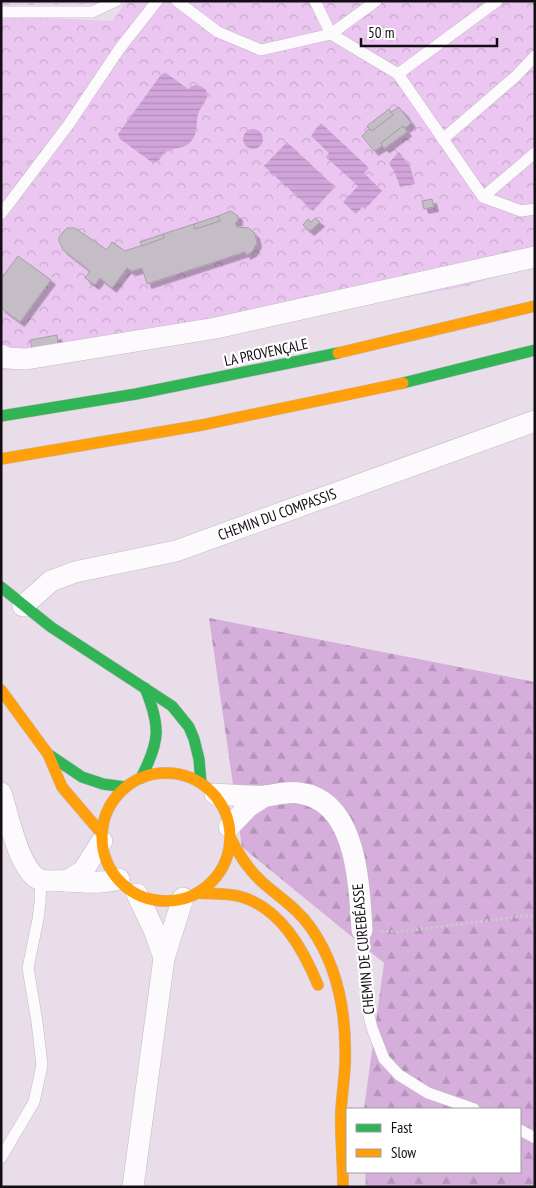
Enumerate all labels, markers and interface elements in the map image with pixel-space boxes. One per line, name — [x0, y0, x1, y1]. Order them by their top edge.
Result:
scale bar — [361, 15, 497, 47]
text: 50 m — [368, 23, 394, 42]
street label: LA PROVENÇALE — [222, 334, 310, 370]
street label: CHEMIN DU COMPASSIS — [215, 484, 339, 544]
street label: CHEMIN DE CUREBÉASSE — [348, 883, 378, 1015]
legend — [346, 1108, 521, 1173]
text: Fast — [391, 1118, 412, 1137]
text: Slow — [391, 1143, 416, 1162]

